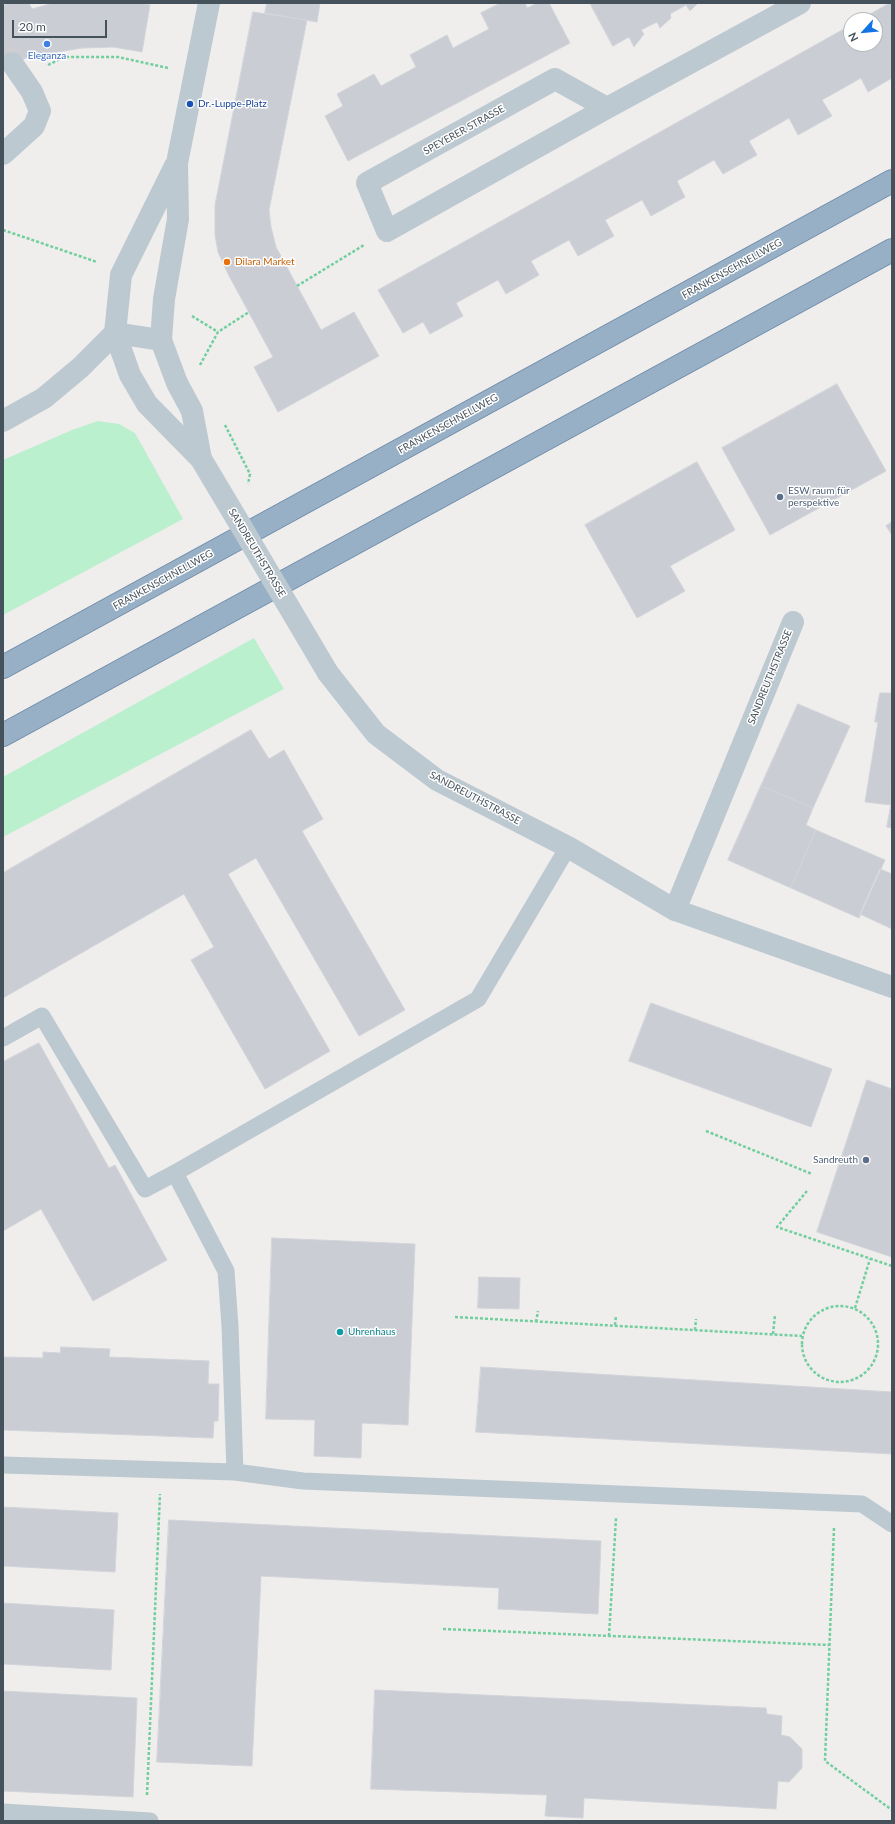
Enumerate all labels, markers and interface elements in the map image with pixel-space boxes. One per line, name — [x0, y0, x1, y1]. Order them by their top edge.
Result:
scale bar — [14, 12, 109, 38]
north arrow — [843, 12, 883, 52]
text: 20 m — [19, 19, 46, 34]
text: N — [845, 30, 860, 44]
marker: Eleganza — [42, 39, 52, 49]
place label: Eleganza — [28, 50, 66, 62]
place label: Dr.-Luppe-Platz — [198, 98, 267, 110]
marker: Dr.-Luppe-Platz — [185, 99, 195, 109]
street label: SPEYERER STRASSE — [421, 103, 507, 157]
street label: FRANKENSCHNELLWEG — [680, 237, 784, 301]
place label: Dilara Market — [235, 256, 295, 268]
marker: Dilara Market — [222, 257, 232, 267]
street label: FRANKENSCHNELLWEG — [396, 392, 500, 456]
place label: ESW raum für perspektive — [788, 485, 850, 508]
marker: ESW raum für perspektive — [775, 492, 785, 502]
street label: SANDREUTHSTRASSE — [226, 507, 288, 599]
street label: FRANKENSCHNELLWEG — [111, 548, 215, 612]
street label: SANDREUTHSTRASSE — [745, 628, 795, 726]
street label: SANDREUTHSTRASSE — [427, 769, 523, 827]
place label: Sandreuth — [813, 1154, 858, 1166]
marker: Sandreuth — [861, 1155, 871, 1165]
place label: Uhrenhaus — [348, 1326, 396, 1338]
marker: Uhrenhaus — [335, 1327, 345, 1337]

